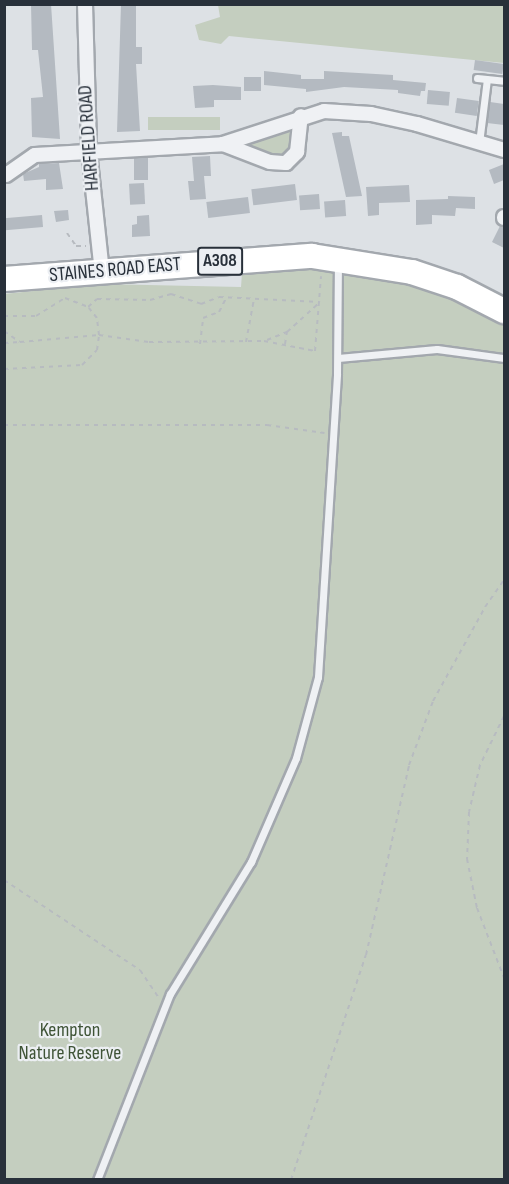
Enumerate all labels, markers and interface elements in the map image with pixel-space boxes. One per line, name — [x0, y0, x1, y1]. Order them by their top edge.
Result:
street label: HARFIELD ROAD — [73, 84, 105, 192]
road number: A308 — [196, 246, 244, 276]
street label: STAINES ROAD EAST — [48, 252, 182, 288]
park label: Kempton Nature Reserve — [19, 1018, 121, 1065]

